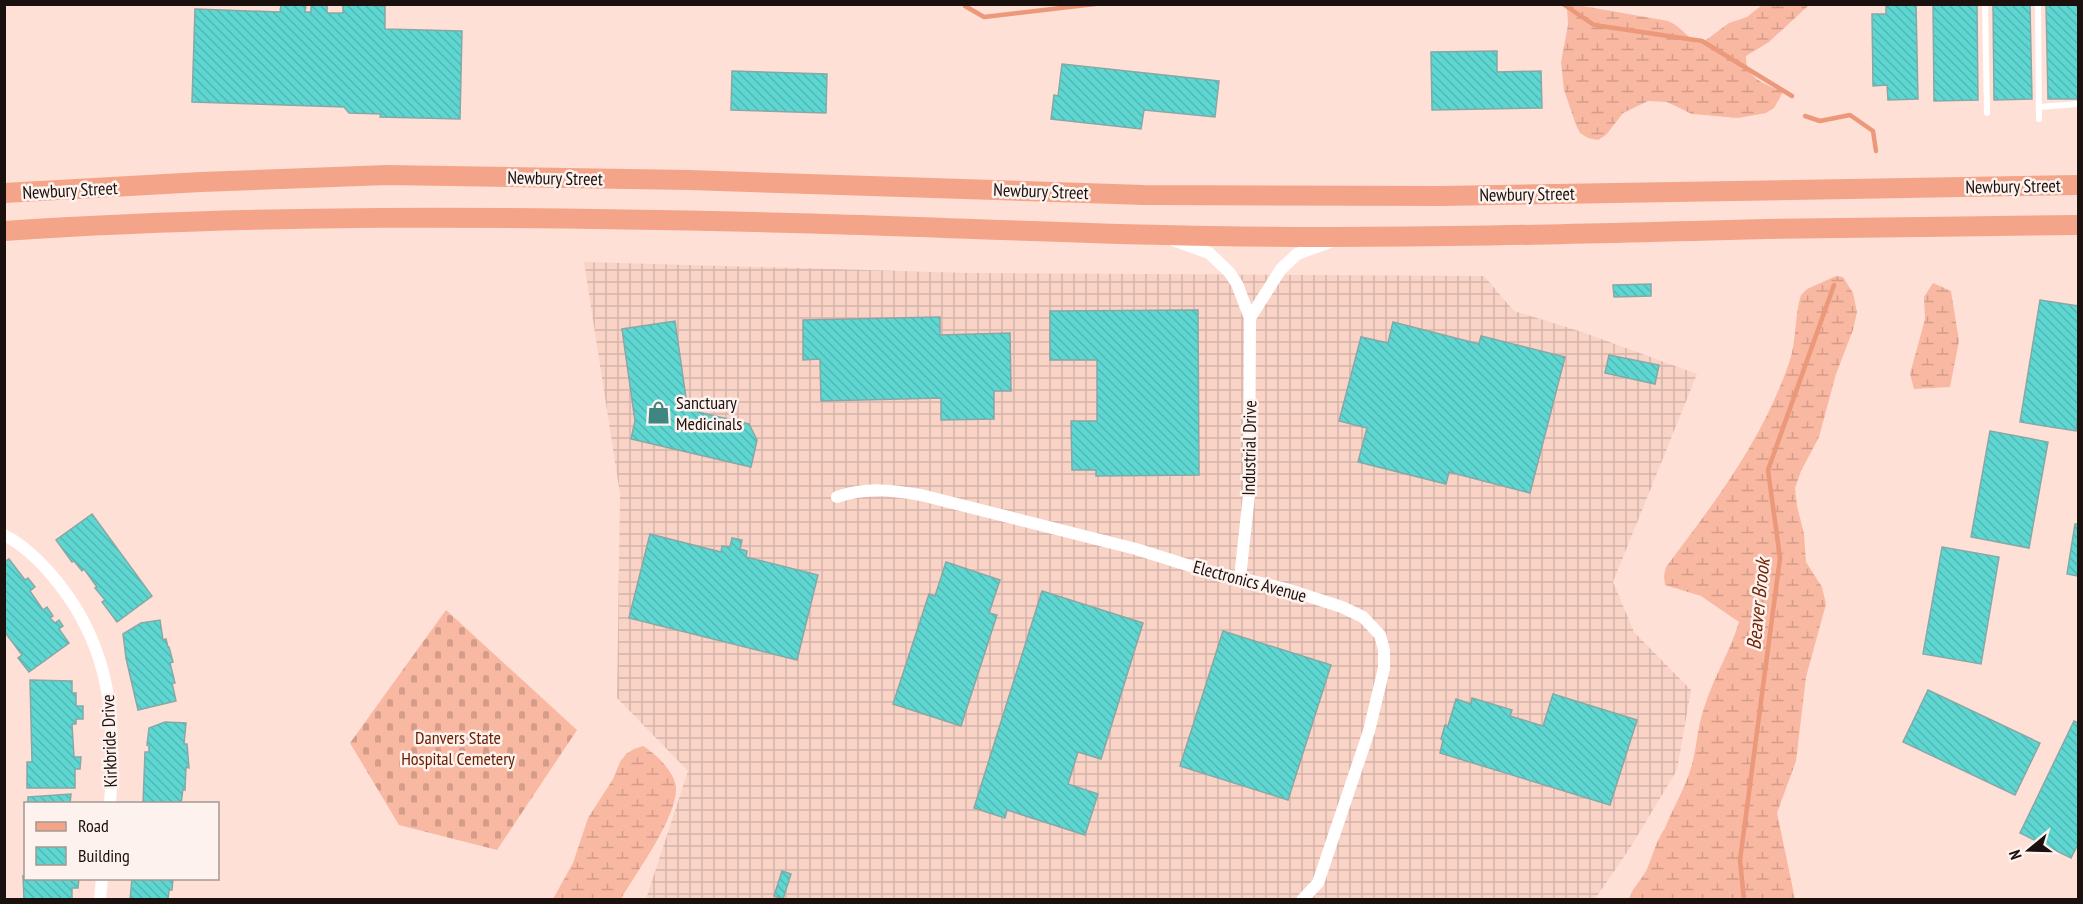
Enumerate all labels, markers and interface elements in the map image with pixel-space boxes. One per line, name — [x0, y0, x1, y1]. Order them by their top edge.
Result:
street label: Newbury Street — [507, 166, 603, 190]
street label: Newbury Street — [1965, 174, 2061, 198]
street label: Newbury Street — [22, 176, 118, 204]
street label: Newbury Street — [993, 178, 1089, 204]
street label: Newbury Street — [1479, 182, 1575, 206]
place label: Sanctuary Medicinals — [676, 391, 742, 435]
shop icon: Sanctuary Medicinals — [645, 399, 671, 425]
street label: Industrial Drive — [1237, 400, 1261, 496]
street label: Electronics Avenue — [1191, 555, 1309, 607]
water label: Beaver Brook — [1740, 555, 1776, 651]
street label: Kirkbride Drive — [96, 694, 122, 788]
park label: Danvers State Hospital Cemetery — [401, 726, 515, 770]
legend — [24, 802, 219, 880]
text: Road — [78, 814, 109, 837]
north arrow — [1999, 820, 2059, 880]
text: Building — [78, 844, 130, 867]
text: N — [2004, 848, 2026, 862]

